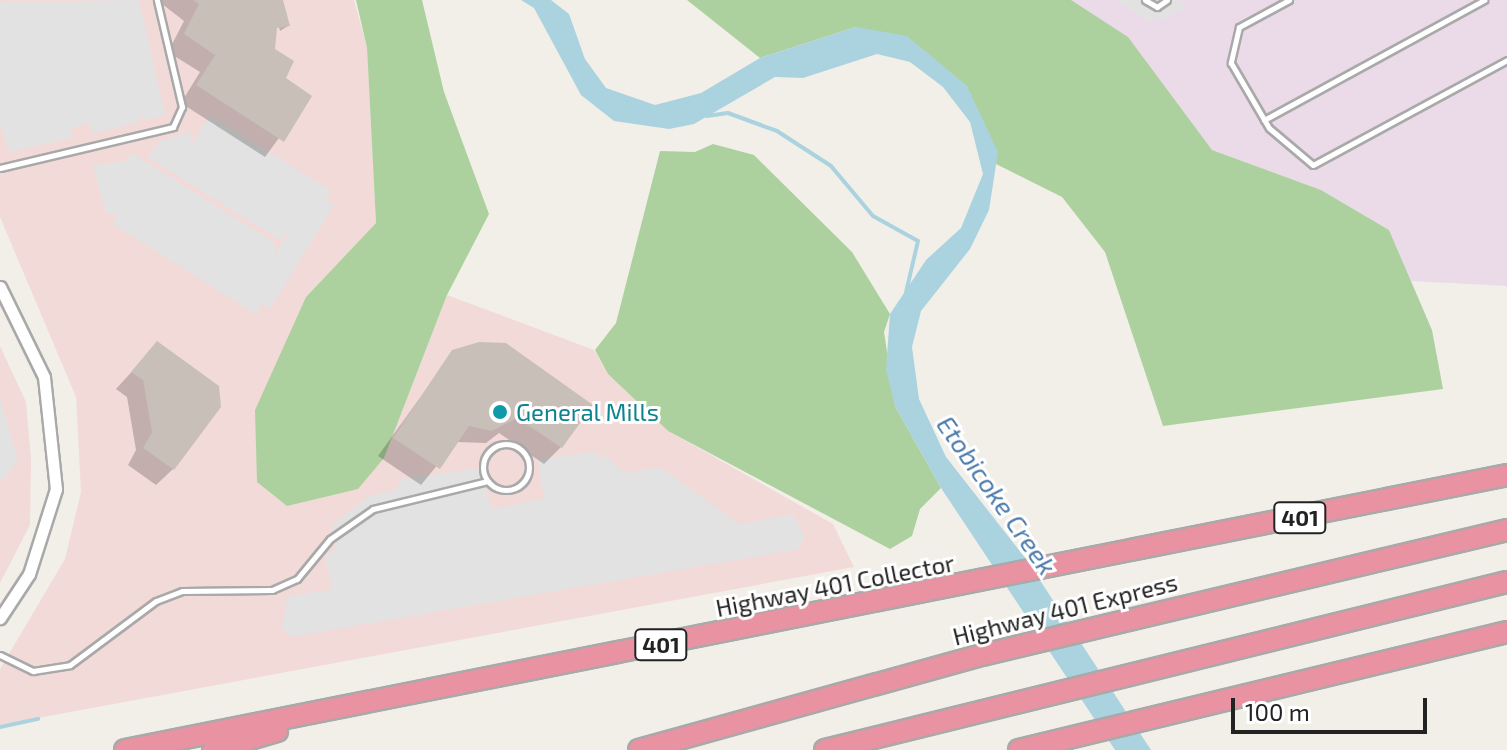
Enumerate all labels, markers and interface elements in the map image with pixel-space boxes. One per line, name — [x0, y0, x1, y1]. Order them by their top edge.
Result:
place label: General Mills — [516, 398, 660, 426]
marker: General Mills — [491, 403, 509, 421]
water label: Etobicoke Creek — [931, 410, 1063, 580]
road number: 401 — [1272, 500, 1328, 536]
street label: Highway 401 Collector — [713, 548, 957, 622]
street label: Highway 401 Express — [949, 567, 1181, 651]
road number: 401 — [633, 627, 689, 663]
scale bar — [1235, 682, 1431, 732]
text: 100 m — [1245, 697, 1310, 726]

